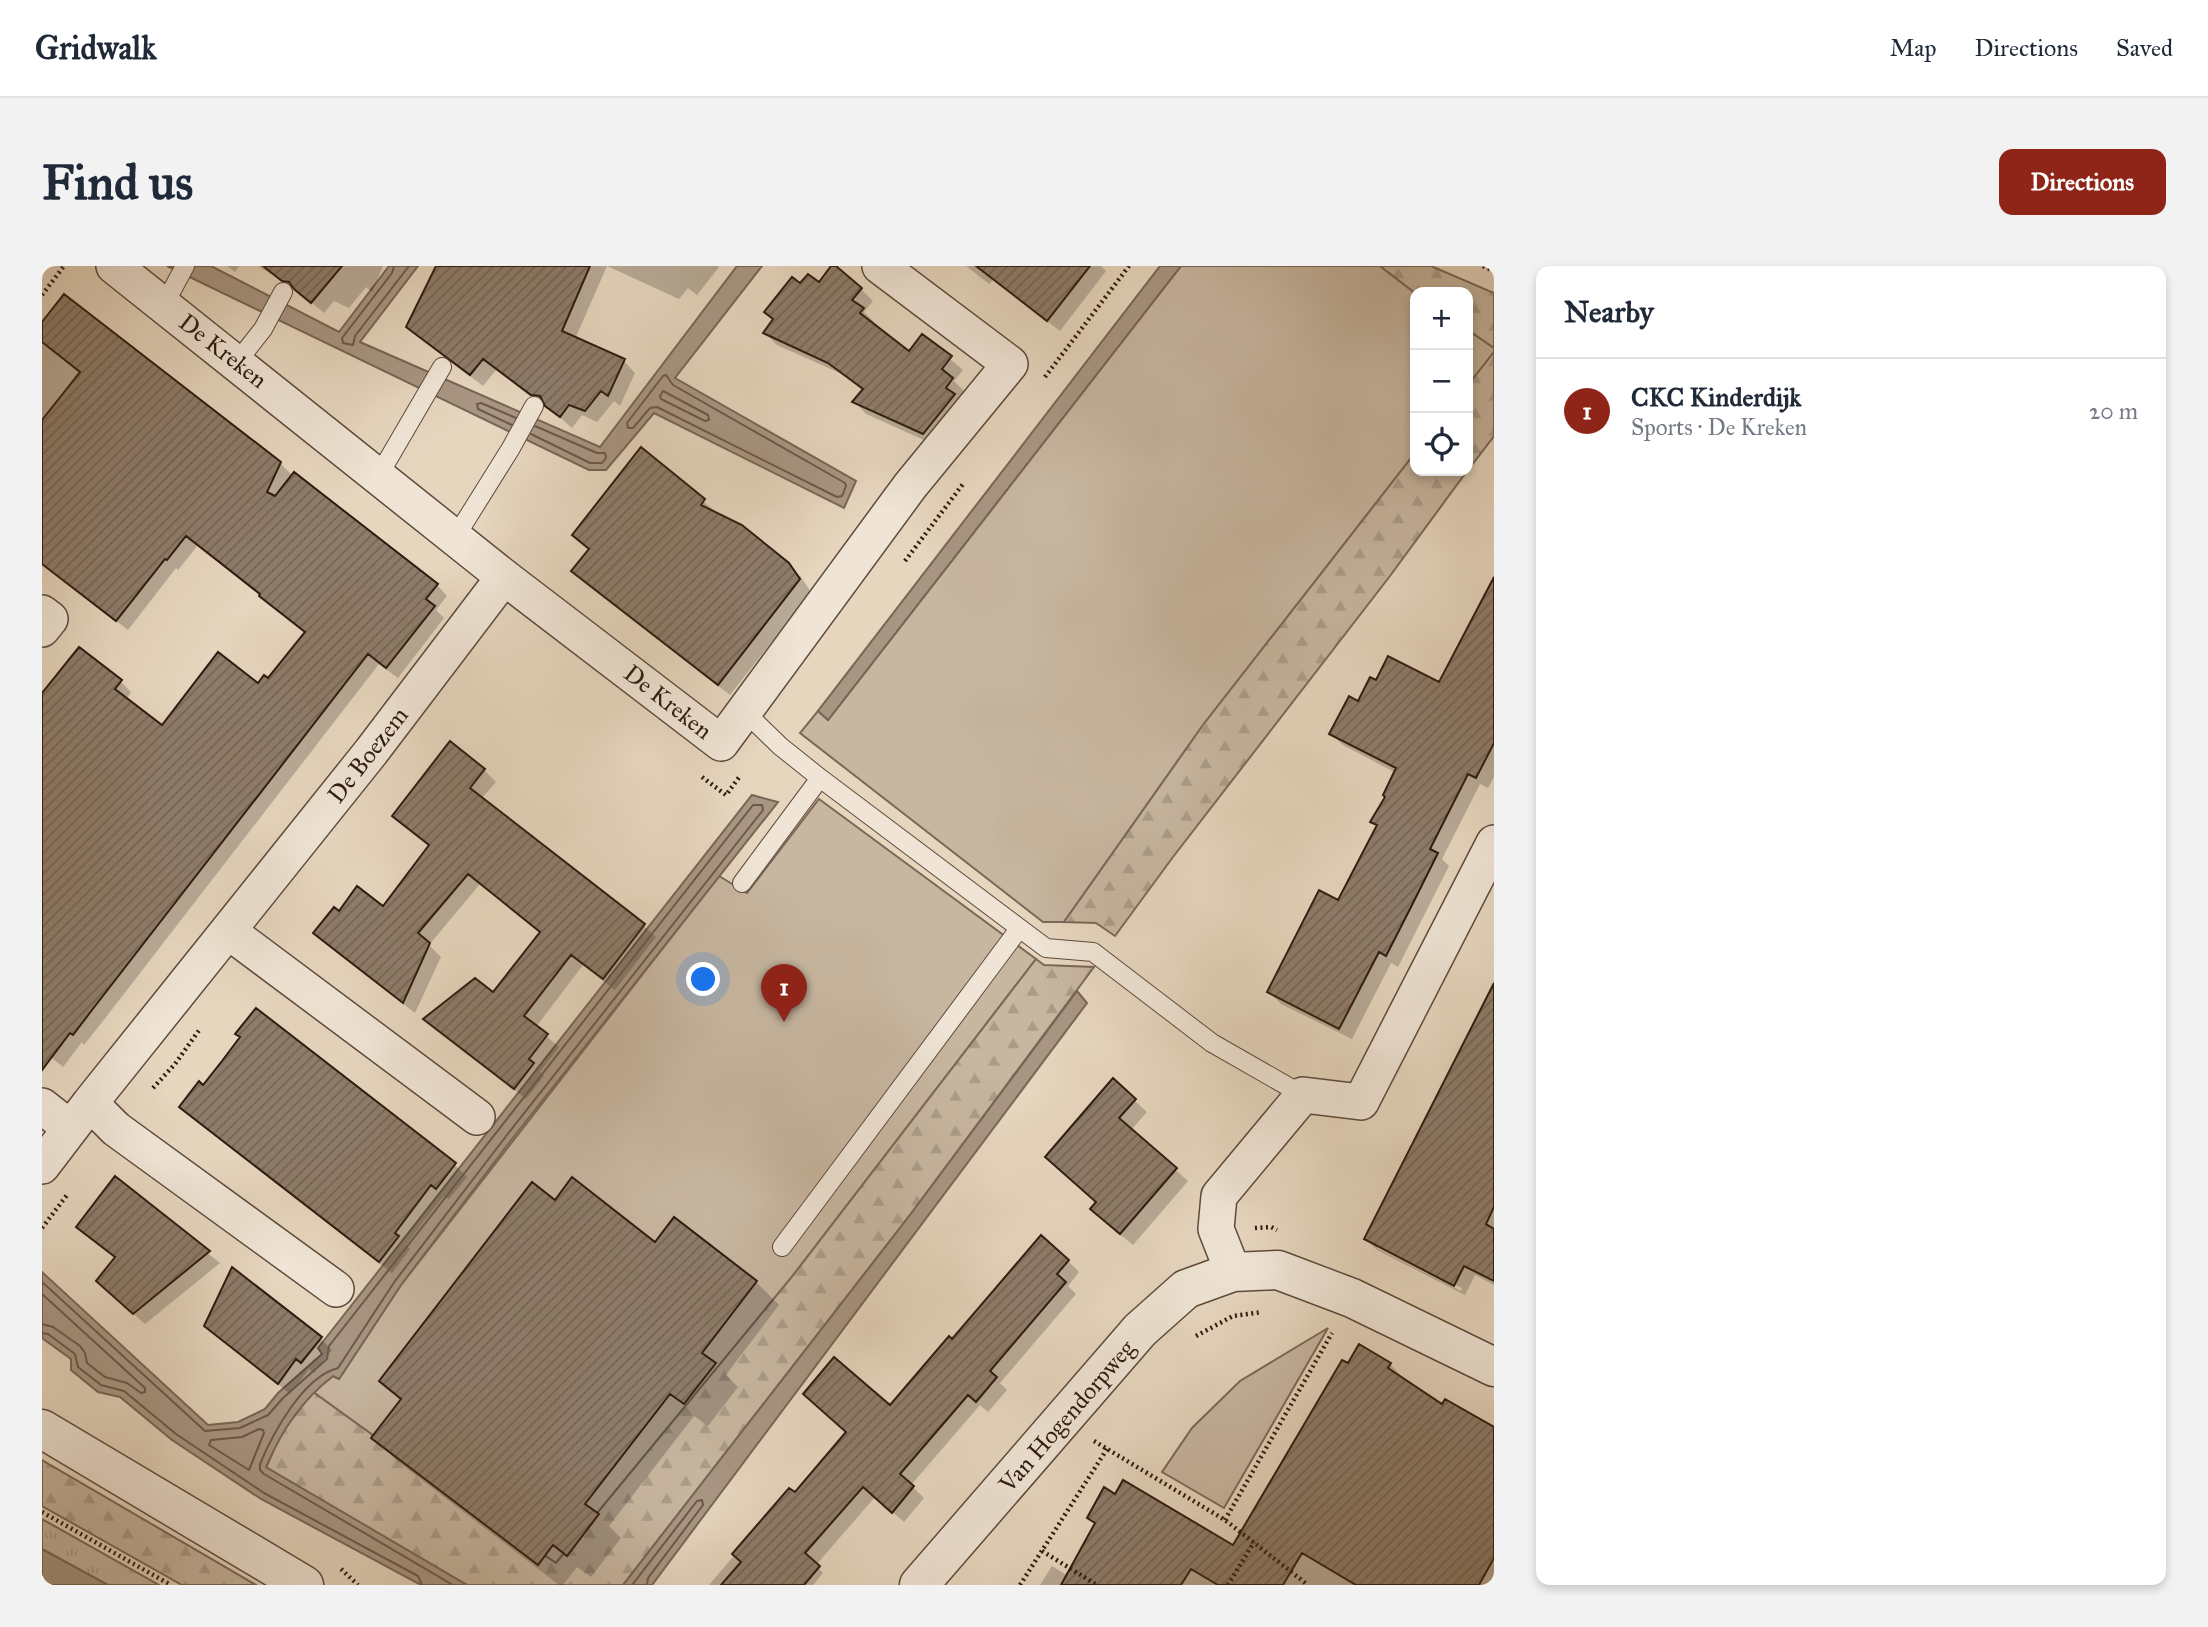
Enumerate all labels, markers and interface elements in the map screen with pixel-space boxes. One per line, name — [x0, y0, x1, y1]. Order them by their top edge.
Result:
text: Gridwalk — [35, 28, 157, 68]
text: Map — [1890, 33, 1937, 63]
text: Directions — [1975, 33, 2078, 63]
text: Saved — [2116, 33, 2173, 63]
button: Directions — [1999, 149, 2166, 215]
text: Find us — [42, 153, 193, 212]
map controls — [1410, 287, 1473, 476]
button: + — [1410, 287, 1473, 350]
text: Nearby — [1564, 294, 1654, 330]
street label: De Kreken — [173, 307, 273, 395]
button: − — [1410, 350, 1473, 413]
text: CKC Kinderdijk — [1631, 381, 1801, 413]
text: 1 — [1582, 397, 1592, 425]
text: 20 m — [2089, 397, 2138, 425]
button: locate — [1410, 413, 1473, 476]
text: Sports · De Kreken — [1631, 413, 1807, 441]
street label: De Kreken — [618, 658, 718, 746]
street label: De Boezem — [321, 701, 415, 809]
your location — [686, 962, 720, 996]
pin: 1 — [761, 964, 807, 1022]
street label: Van Hogendorpweg — [992, 1333, 1142, 1499]

